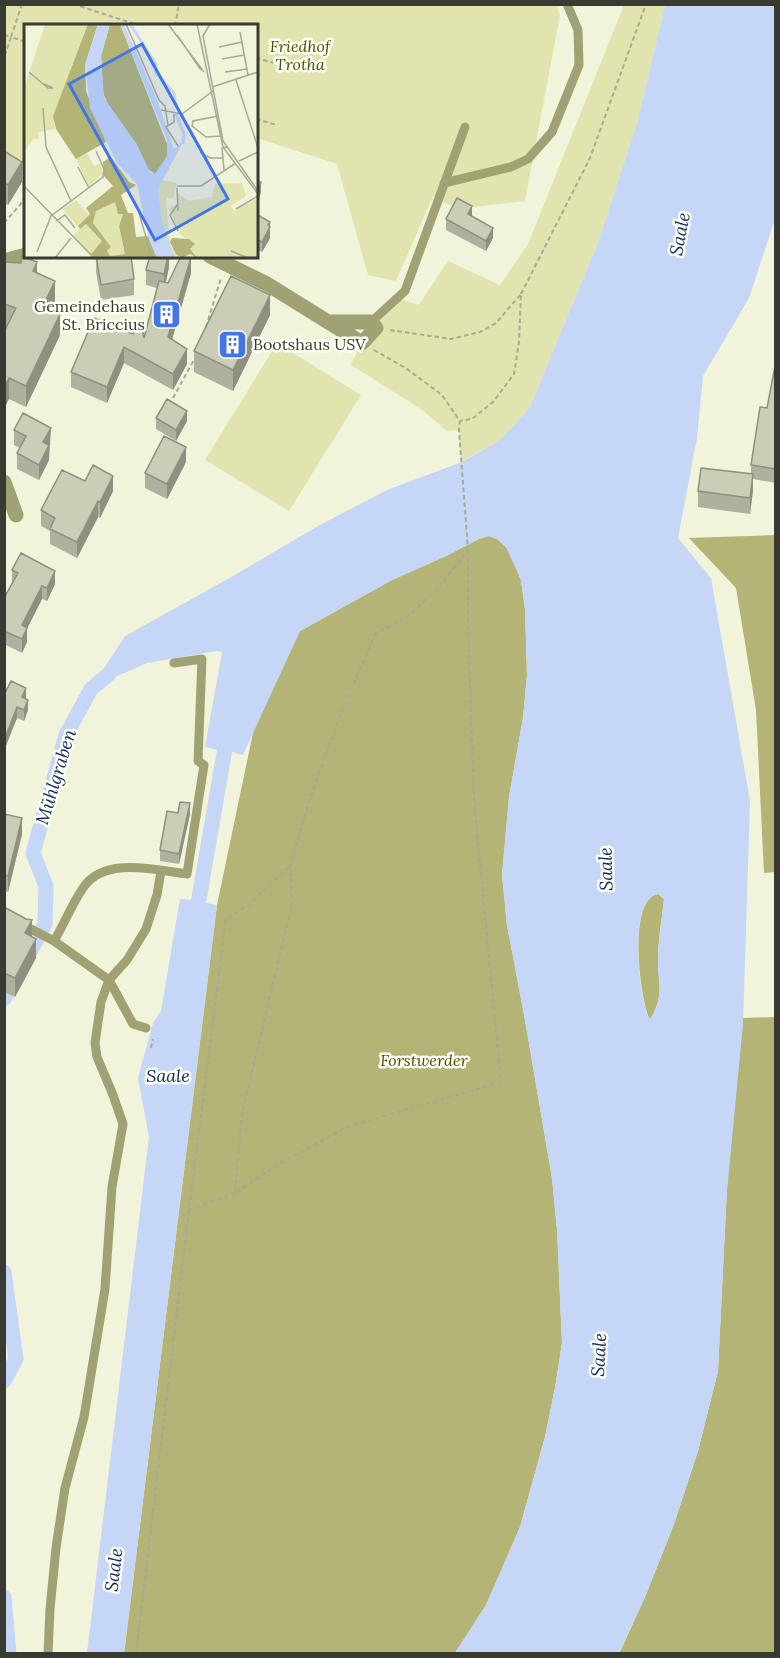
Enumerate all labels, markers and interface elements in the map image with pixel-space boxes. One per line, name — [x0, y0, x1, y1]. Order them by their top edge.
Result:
inset map — [24, 24, 258, 258]
park label: Friedhof Trotha — [270, 36, 332, 74]
water label: Saale — [664, 210, 695, 258]
place label: Gemeindehaus St. Briccius — [34, 296, 145, 334]
building icon: Gemeindehaus St. Briccius — [150, 299, 182, 331]
building icon: Bootshaus USV — [216, 328, 248, 360]
place label: Bootshaus USV — [253, 334, 366, 354]
water label: Mühlgraben — [30, 726, 81, 827]
water label: Saale — [594, 847, 617, 891]
park label: Forstwerder — [380, 1050, 469, 1070]
water label: Saale — [146, 1064, 190, 1087]
water label: Saale — [586, 1333, 611, 1377]
water label: Saale — [99, 1547, 128, 1593]

